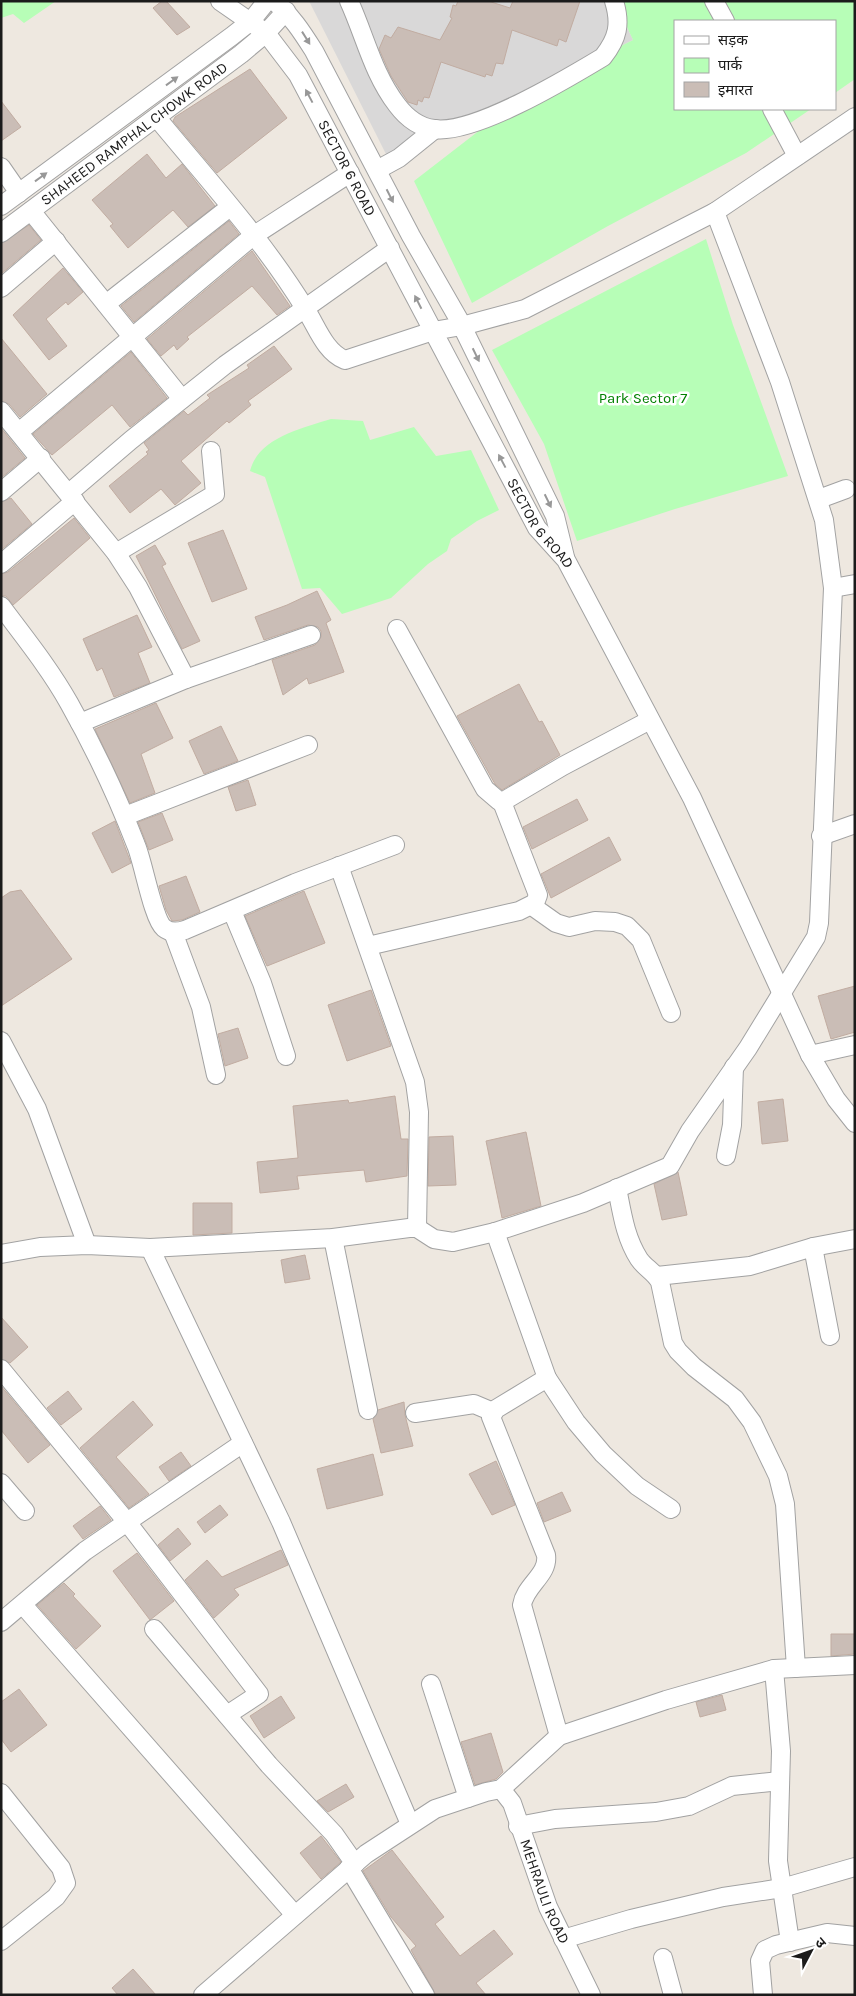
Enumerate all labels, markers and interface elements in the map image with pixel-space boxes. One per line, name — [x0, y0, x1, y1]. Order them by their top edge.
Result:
legend — [674, 20, 836, 110]
one-way arrow — [301, 31, 310, 44]
text: सड़क — [718, 31, 748, 49]
text: पार्क — [718, 56, 742, 74]
street label: SHAHEED RAMPHAL CHOWK ROAD — [37, 58, 231, 209]
one-way arrow — [165, 76, 179, 86]
text: इमारत — [718, 81, 753, 99]
one-way arrow — [305, 90, 314, 103]
street label: SECTOR 6 ROAD — [314, 117, 380, 219]
one-way arrow — [34, 172, 48, 182]
one-way arrow — [386, 189, 394, 204]
one-way arrow — [414, 295, 422, 309]
one-way arrow — [472, 348, 480, 362]
park label: Park Sector 7 — [599, 389, 687, 407]
one-way arrow — [498, 454, 506, 468]
street label: SECTOR 6 ROAD — [503, 475, 578, 571]
one-way arrow — [543, 493, 552, 508]
street label: MEHRAULI ROAD — [516, 1837, 573, 1947]
north arrow — [786, 1926, 836, 1976]
text: उ — [811, 1934, 830, 1952]

